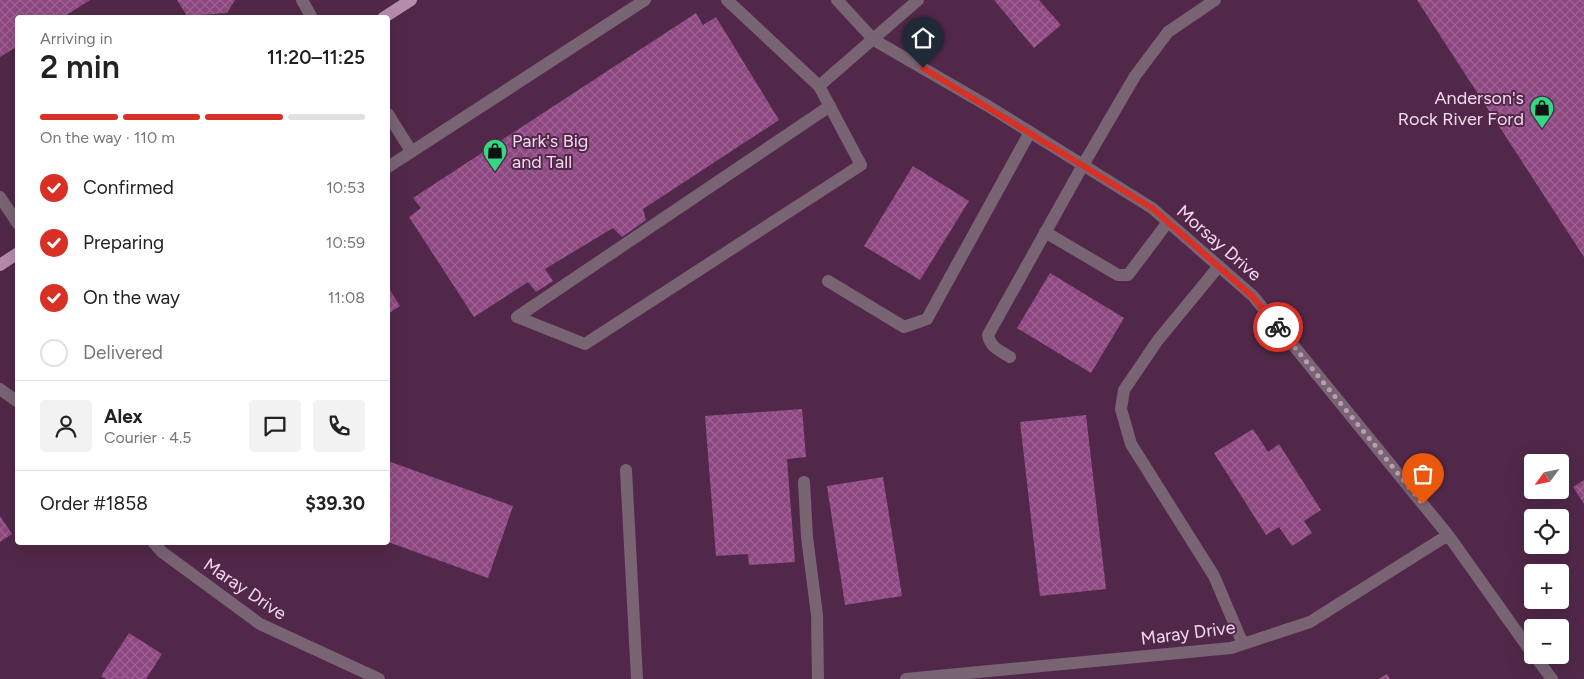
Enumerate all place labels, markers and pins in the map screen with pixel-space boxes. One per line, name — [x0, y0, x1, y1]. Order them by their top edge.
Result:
pin — [902, 17, 944, 68]
place label: Anderson's Rock River Ford — [1398, 87, 1524, 130]
shop icon: Anderson's Rock River Ford — [1529, 95, 1555, 129]
place label: Park's Big and Tall — [512, 130, 588, 173]
shop icon: Park's Big and Tall — [482, 138, 508, 172]
pin — [1402, 453, 1444, 504]

